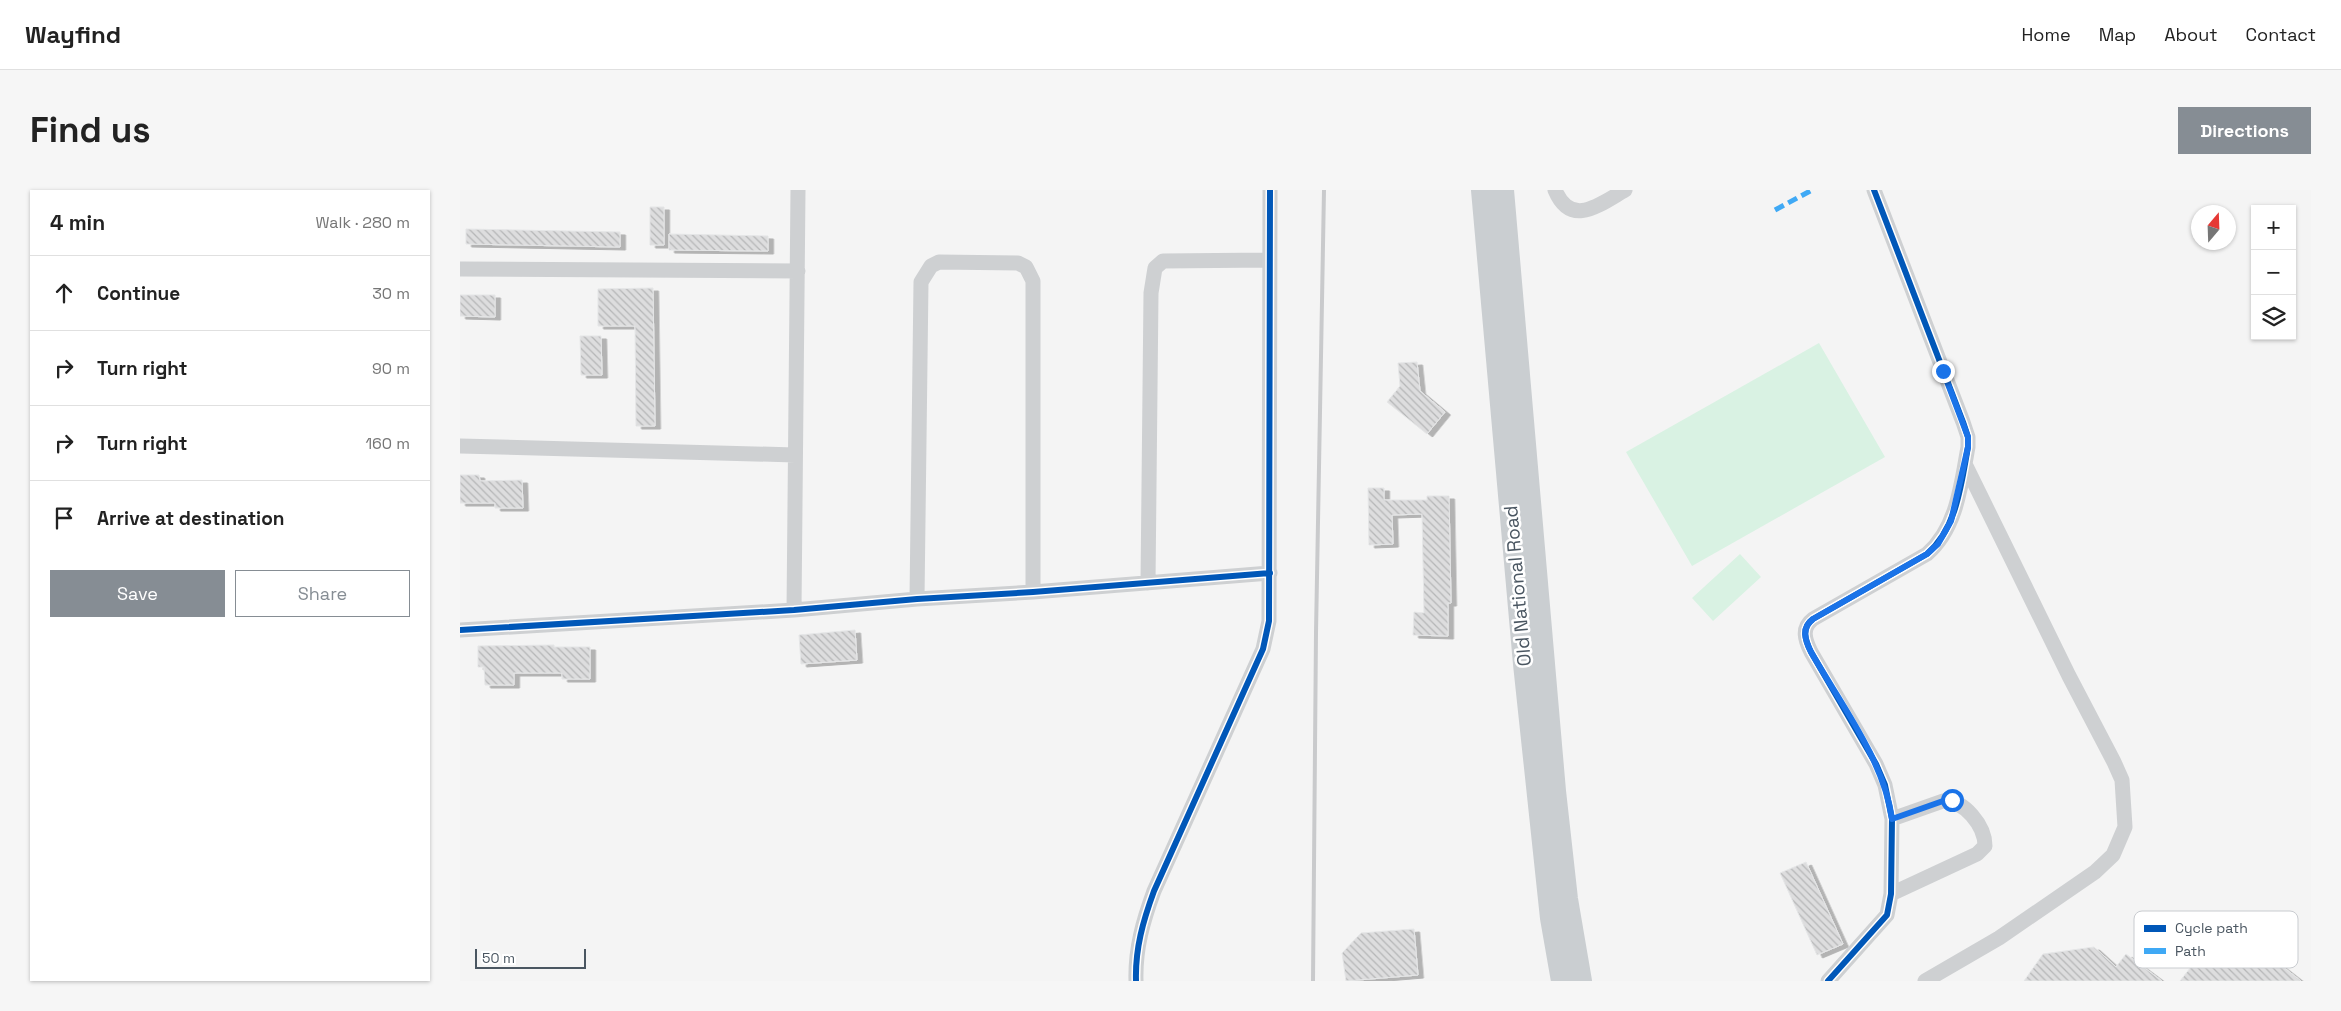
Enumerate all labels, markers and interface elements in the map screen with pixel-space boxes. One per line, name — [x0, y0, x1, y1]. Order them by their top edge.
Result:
text: Wayfind — [25, 19, 121, 50]
text: Home — [2022, 23, 2071, 46]
text: Map — [2099, 23, 2136, 46]
text: About — [2164, 23, 2218, 46]
text: Contact — [2246, 23, 2316, 46]
button: Directions — [2178, 107, 2311, 154]
text: Find us — [30, 108, 151, 152]
north arrow — [2191, 205, 2236, 250]
map controls — [2251, 205, 2296, 340]
button: + — [2251, 205, 2296, 250]
text: 4 min — [50, 209, 105, 236]
text: Walk · 280 m — [315, 212, 410, 233]
button: − — [2251, 250, 2296, 295]
icon: ahead — [50, 279, 78, 307]
text: Continue — [97, 281, 180, 306]
text: 30 m — [372, 283, 410, 304]
button: layers — [2251, 295, 2296, 340]
icon: right — [50, 354, 78, 382]
text: Turn right — [97, 356, 187, 381]
text: 90 m — [372, 358, 410, 379]
route end — [1932, 360, 1955, 383]
icon: right — [50, 429, 78, 457]
text: Turn right — [97, 431, 187, 456]
text: 160 m — [365, 433, 410, 454]
icon: arrive — [50, 504, 78, 532]
street label: Old National Road — [1498, 505, 1537, 667]
text: Arrive at destination — [97, 506, 285, 531]
button: Save — [50, 570, 225, 617]
button: Share — [235, 570, 410, 617]
route start — [1941, 789, 1964, 812]
legend — [2134, 911, 2298, 968]
text: Cycle path — [2175, 919, 2248, 937]
text: Path — [2175, 942, 2206, 960]
scale bar — [475, 946, 586, 969]
text: 50 m — [482, 949, 515, 967]

